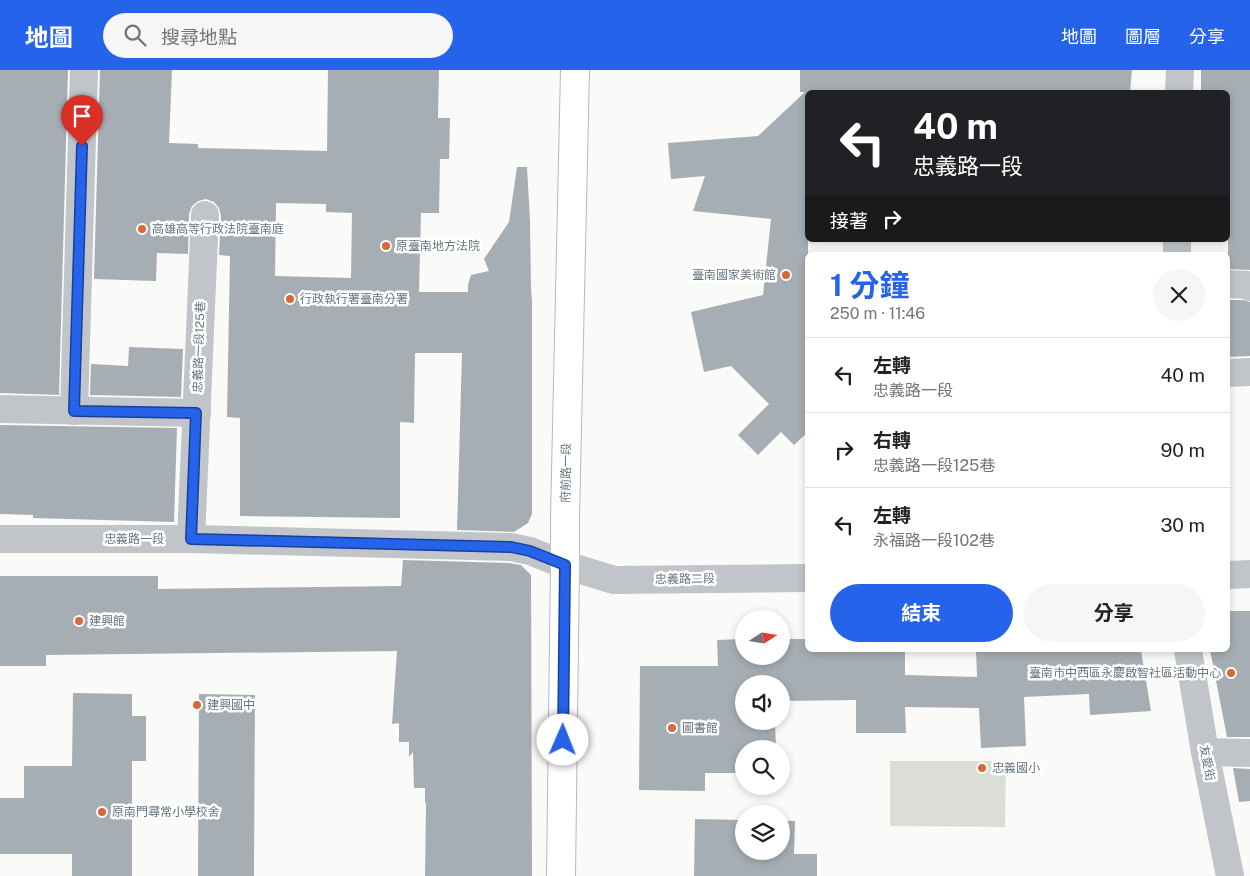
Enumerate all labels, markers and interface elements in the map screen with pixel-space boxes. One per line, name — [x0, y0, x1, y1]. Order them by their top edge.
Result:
search box — [103, 13, 453, 58]
icon: search — [121, 21, 149, 49]
text: 地圖 — [25, 23, 73, 51]
text: 搜尋地點 — [161, 26, 237, 48]
text: 地圖 — [1061, 26, 1097, 47]
text: 圖層 — [1125, 26, 1161, 47]
text: 分享 — [1189, 26, 1225, 47]
pin — [61, 95, 103, 146]
icon: arrive — [68, 102, 96, 130]
text: 40 m — [913, 106, 998, 147]
icon: left — [830, 110, 895, 175]
text: 忠義路一段 — [913, 153, 1023, 179]
icon: right — [878, 205, 906, 233]
text: 接著 — [830, 210, 868, 232]
place label: 高雄高等行政法院臺南庭 — [152, 222, 284, 236]
marker: 高雄高等行政法院臺南庭 — [136, 223, 148, 235]
place label: 原臺南地方法院 — [396, 239, 480, 253]
marker: 原臺南地方法院 — [380, 240, 392, 252]
text: 1 分鐘 — [830, 267, 910, 303]
place label: 臺南國家美術館 — [692, 268, 776, 282]
marker: 臺南國家美術館 — [780, 269, 792, 281]
button: close — [1153, 269, 1205, 321]
place label: 行政執行署臺南分署 — [300, 292, 408, 306]
marker: 行政執行署臺南分署 — [284, 293, 296, 305]
street label: 忠義路一段125巷 — [190, 301, 208, 393]
text: 250 m · 11:46 — [830, 304, 925, 323]
text: 左轉 — [873, 354, 911, 376]
icon: left — [830, 361, 858, 389]
text: 40 m — [1160, 364, 1205, 386]
text: 忠義路一段 — [873, 381, 953, 400]
text: 右轉 — [873, 429, 911, 451]
icon: right — [830, 436, 858, 464]
text: 90 m — [1161, 439, 1205, 461]
street label: 府前路一段 — [558, 443, 574, 503]
text: 忠義路一段125巷 — [873, 456, 995, 475]
text: 左轉 — [873, 504, 911, 526]
icon: left — [830, 511, 858, 539]
text: 30 m — [1160, 514, 1205, 536]
text: 永福路一段102巷 — [873, 531, 995, 550]
street label: 忠義路一段 — [104, 532, 164, 546]
street label: 忠義路二段 — [655, 571, 715, 587]
button: 結束 — [830, 584, 1013, 642]
button: 分享 — [1023, 584, 1205, 642]
north arrow — [735, 610, 790, 665]
map controls — [735, 610, 790, 860]
place label: 建興館 — [89, 614, 125, 628]
marker: 建興館 — [73, 615, 85, 627]
place label: 臺南市中西區永慶啟智社區活動中心 — [1029, 666, 1221, 680]
marker: 臺南市中西區永慶啟智社區活動中心 — [1225, 667, 1237, 679]
button: sound — [735, 675, 790, 730]
place label: 建興國中 — [207, 698, 255, 712]
marker: 建興國中 — [191, 699, 203, 711]
position arrow — [536, 713, 588, 765]
place label: 圖書館 — [682, 721, 718, 735]
marker: 圖書館 — [666, 722, 678, 734]
button: search — [735, 740, 790, 795]
street label: 友愛街 — [1197, 744, 1217, 782]
place label: 忠義國小 — [992, 761, 1040, 775]
marker: 忠義國小 — [976, 762, 988, 774]
place label: 原南門尋常小學校舍 — [112, 805, 220, 819]
button: layers — [735, 805, 790, 860]
marker: 原南門尋常小學校舍 — [96, 806, 108, 818]

